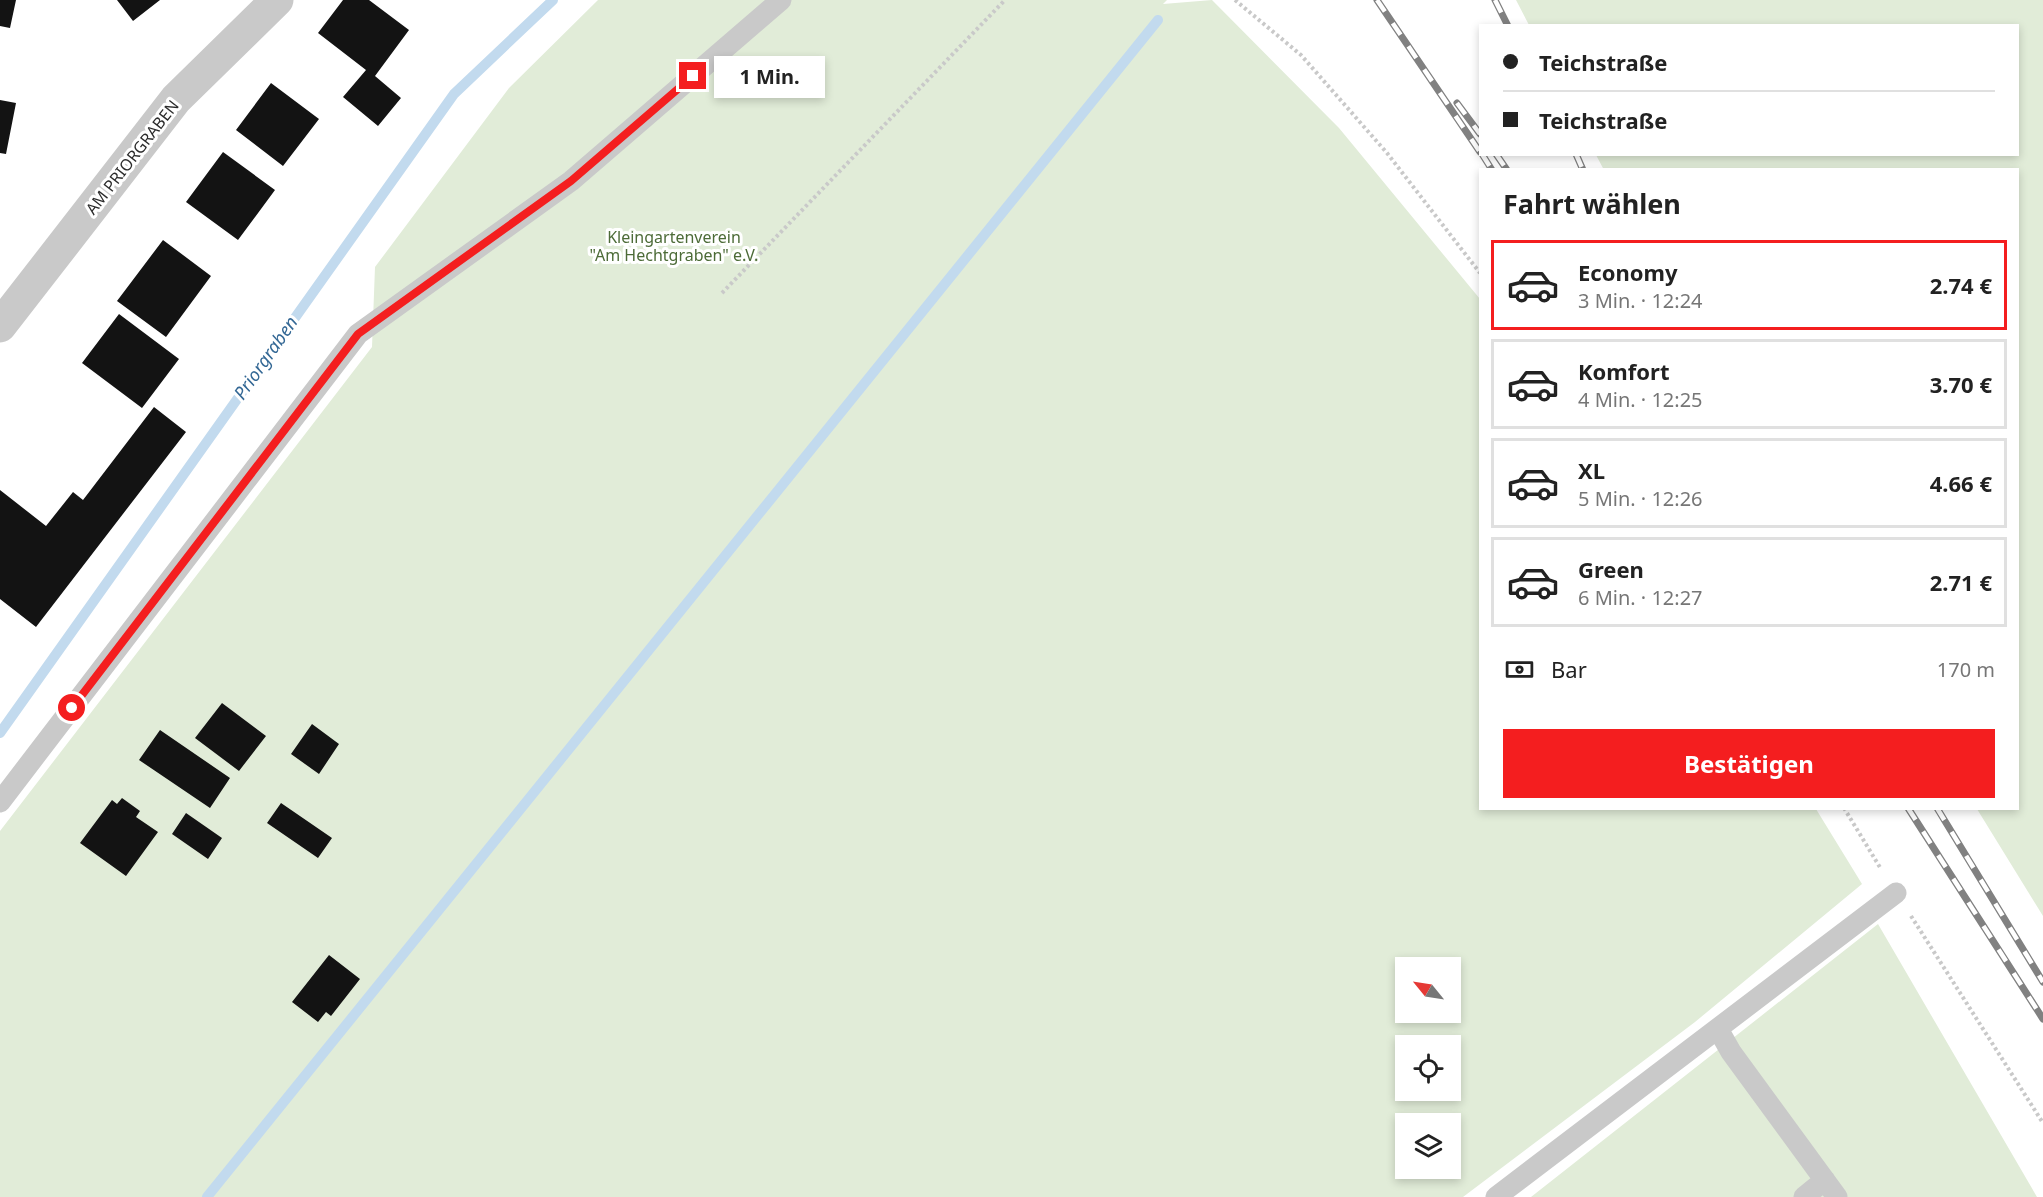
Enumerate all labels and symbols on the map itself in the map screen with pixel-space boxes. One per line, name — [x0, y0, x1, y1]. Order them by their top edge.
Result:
callout: 1 Min. — [714, 55, 825, 97]
route end — [679, 62, 706, 89]
street label: AM PRIORGRABEN — [80, 95, 184, 219]
park label: Kleingartenverein "Am Hechtgraben" e.V. — [590, 226, 758, 266]
water label: Priorgraben — [228, 311, 303, 404]
route start — [58, 694, 85, 721]
north arrow — [1395, 957, 1461, 1023]

